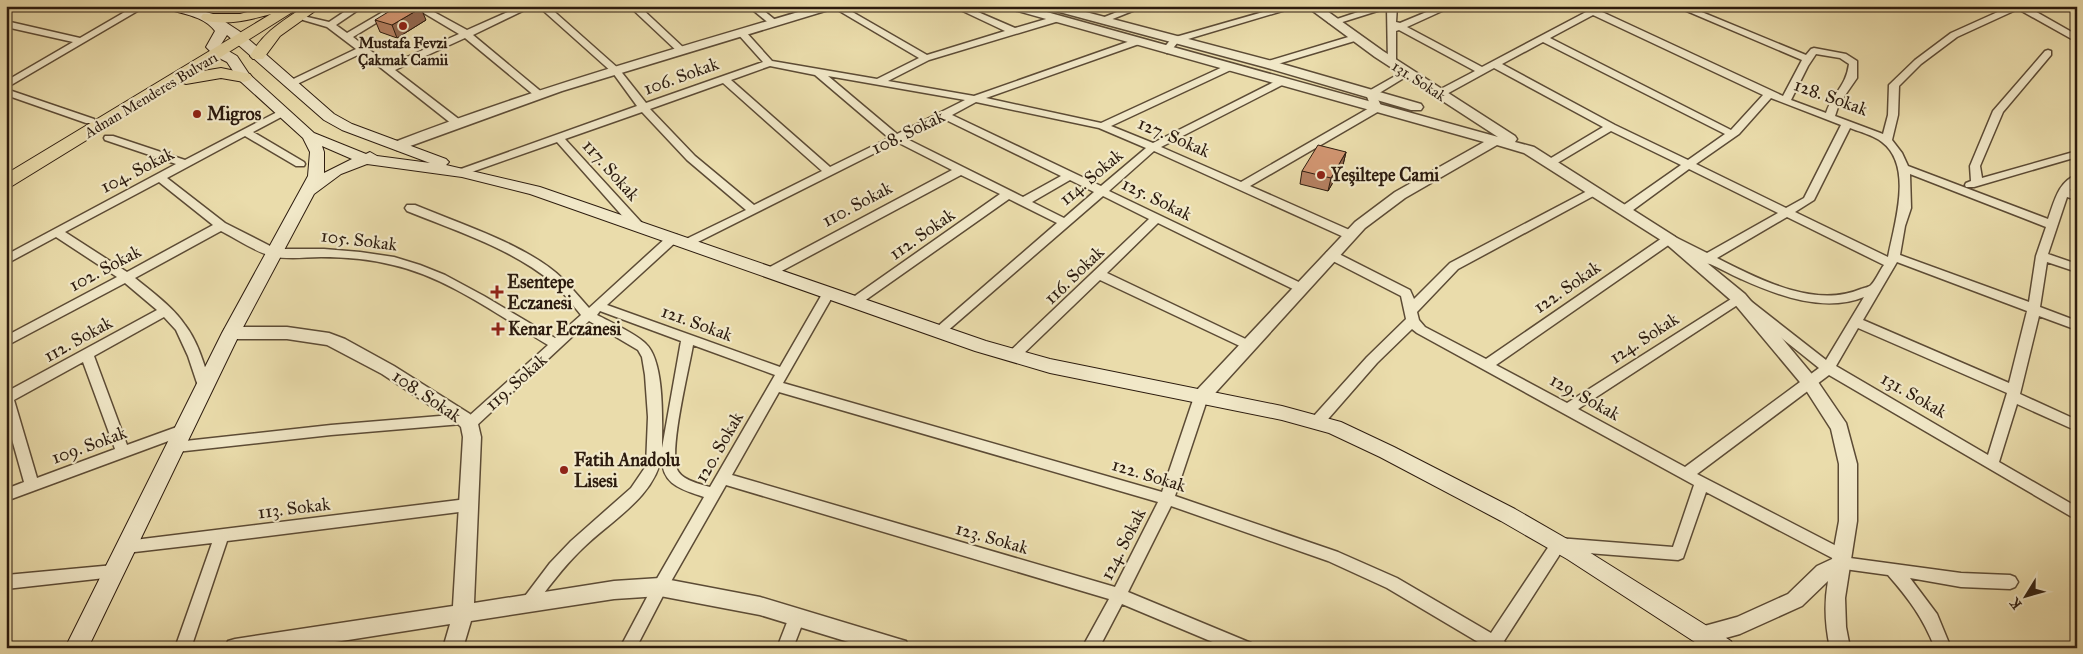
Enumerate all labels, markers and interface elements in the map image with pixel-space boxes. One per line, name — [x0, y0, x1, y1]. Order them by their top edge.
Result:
marker: Mustafa Fevzi Çakmak Camii — [397, 20, 409, 32]
place label: Mustafa Fevzi Çakmak Camii — [358, 34, 449, 70]
street label: Adnan Menderes Bulvarı — [80, 48, 221, 142]
street label: 106. Sokak — [641, 52, 722, 100]
street label: 131. Sokak — [1389, 57, 1449, 105]
street label: 128. Sokak — [1791, 74, 1872, 121]
place label: Migros — [207, 103, 262, 126]
street label: 108. Sokak — [868, 105, 949, 159]
marker: Migros — [191, 108, 203, 120]
street label: 127. Sokak — [1135, 112, 1214, 162]
street label: 117. Sokak — [578, 135, 645, 206]
street label: 104. Sokak — [97, 142, 178, 198]
street label: 114. Sokak — [1055, 144, 1128, 210]
place label: Yeşiltepe Cami — [1330, 164, 1440, 187]
marker: Yeşiltepe Cami — [1315, 169, 1327, 181]
street label: 125. Sokak — [1118, 173, 1196, 226]
street label: 110. Sokak — [818, 176, 896, 232]
street label: 112. Sokak — [885, 203, 959, 264]
street label: 105. Sokak — [320, 224, 399, 256]
street label: 102. Sokak — [65, 240, 145, 296]
street label: 116. Sokak — [1039, 241, 1109, 309]
street label: 122. Sokak — [1529, 256, 1605, 318]
place label: Esentepe Eczanesi — [507, 271, 574, 314]
marker: Esentepe Eczanesi — [491, 286, 503, 298]
street label: 121. Sokak — [658, 300, 736, 346]
street label: 124. Sokak — [1605, 307, 1683, 368]
street label: 112. Sokak — [40, 311, 117, 367]
place label: Kenar Eczanesi — [508, 318, 622, 340]
marker: Kenar Eczanesi — [492, 323, 504, 335]
street label: 119. Sokak — [481, 348, 552, 415]
street label: 108. Sokak — [388, 365, 466, 427]
street label: 131. Sokak — [1877, 367, 1952, 423]
street label: 129. Sokak — [1546, 369, 1625, 426]
street label: 120. Sokak — [690, 407, 748, 486]
street label: 109. Sokak — [48, 421, 130, 469]
place label: Fatih Anadolu Lisesi — [574, 449, 681, 492]
street label: 122. Sokak — [1109, 453, 1189, 497]
marker: Fatih Anadolu Lisesi — [558, 464, 570, 476]
street label: 113. Sokak — [257, 493, 332, 523]
street label: 124. Sokak — [1096, 504, 1151, 584]
street label: 123. Sokak — [953, 517, 1031, 559]
north arrow — [2000, 572, 2050, 622]
text: K — [2006, 594, 2026, 613]

